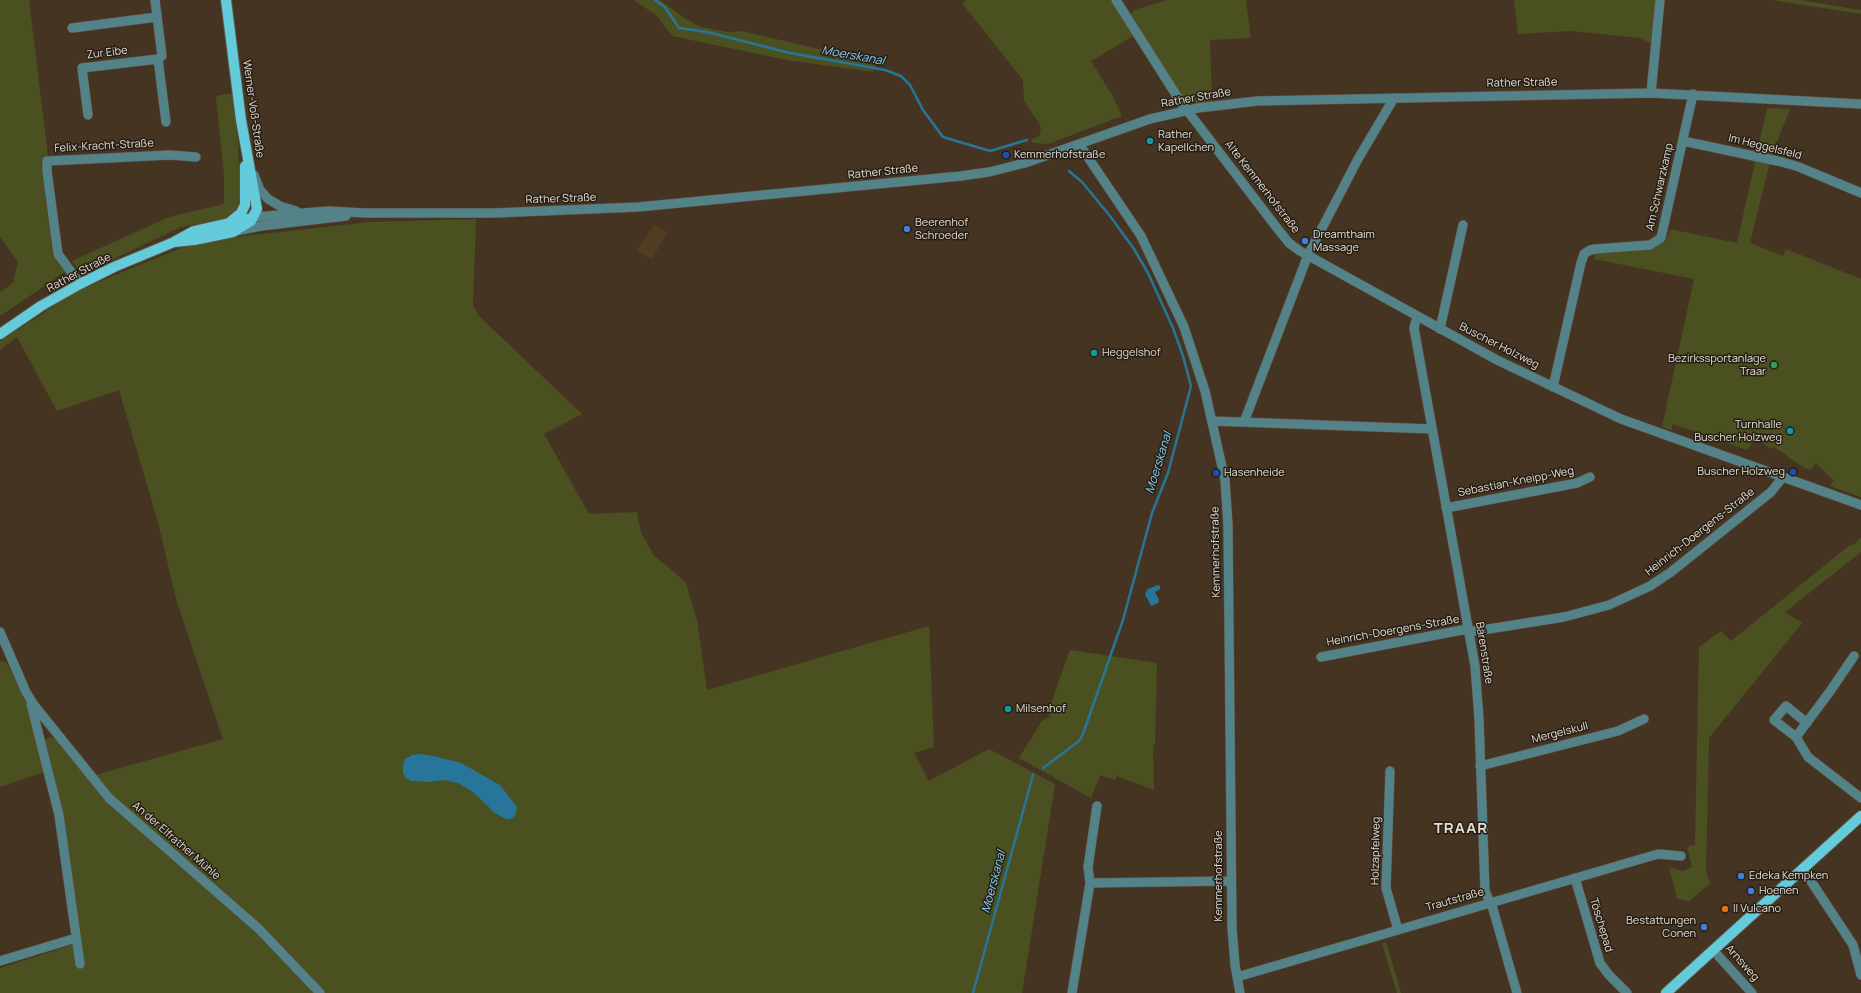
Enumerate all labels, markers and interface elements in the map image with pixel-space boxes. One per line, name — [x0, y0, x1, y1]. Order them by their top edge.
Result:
water label: Moerskanal — [820, 43, 886, 69]
street label: Zur Eibe — [86, 44, 128, 62]
street label: Werner-Voß-Straße — [240, 59, 266, 159]
street label: Rather Straße — [1487, 76, 1557, 90]
street label: Rather Straße — [1160, 85, 1232, 111]
place label: Rather Kapellchen — [1158, 128, 1214, 154]
street label: Im Heggelsfeld — [1727, 132, 1803, 162]
marker: Rather Kapellchen — [1145, 136, 1155, 146]
street label: Felix-Kracht-Straße — [54, 137, 154, 155]
street label: Alte Kemmerhofstraße — [1222, 138, 1302, 236]
street label: Am Schwarzkamp — [1644, 142, 1676, 232]
place label: Kemmerhofstraße — [1014, 148, 1105, 162]
marker: Kemmerhofstraße — [1001, 150, 1011, 160]
street label: Rather Straße — [847, 162, 919, 182]
street label: Rather Straße — [525, 191, 597, 207]
place label: Beerenhof Schroeder — [915, 216, 968, 242]
marker: Beerenhof Schroeder — [902, 224, 912, 234]
place label: Dreamthaim Massage — [1313, 228, 1375, 254]
marker: Dreamthaim Massage — [1300, 236, 1310, 246]
street label: Rather Straße — [45, 251, 113, 295]
street label: Buscher Holzweg — [1457, 320, 1541, 372]
place label: Heggelshof — [1102, 346, 1161, 360]
marker: Heggelshof — [1089, 348, 1099, 358]
place label: Bezirkssportanlage Traar — [1668, 352, 1766, 378]
marker: Bezirkssportanlage Traar — [1769, 360, 1779, 370]
place label: Turnhalle Buscher Holzweg — [1694, 418, 1782, 444]
marker: Turnhalle Buscher Holzweg — [1785, 426, 1795, 436]
water label: Moerskanal — [1143, 430, 1175, 496]
street label: Sebastian-Kneipp-Weg — [1457, 464, 1575, 500]
place label: Buscher Holzweg — [1697, 465, 1785, 479]
place label: Hasenheide — [1224, 466, 1285, 480]
marker: Buscher Holzweg — [1788, 467, 1798, 477]
marker: Hasenheide — [1211, 468, 1221, 478]
street label: Heinrich-Doergens-Straße — [1643, 485, 1757, 579]
street label: Kemmerhofstraße — [1209, 506, 1223, 598]
street label: Heinrich-Doergens-Straße — [1326, 613, 1460, 649]
street label: Bärenstraße — [1473, 621, 1495, 685]
place label: Milsenhof — [1016, 702, 1066, 716]
marker: Milsenhof — [1003, 704, 1013, 714]
street label: Mergelskull — [1530, 720, 1590, 746]
street label: An der Elfrather Mühle — [129, 799, 223, 883]
street label: Holzapfelweg — [1369, 817, 1383, 885]
district label: TRAAR — [1434, 820, 1488, 838]
street label: Kemmerhofstraße — [1212, 830, 1226, 922]
water label: Moerskanal — [979, 849, 1009, 915]
place label: Edeka Kempken — [1749, 869, 1828, 883]
marker: Edeka Kempken — [1736, 871, 1746, 881]
place label: Hoenen — [1759, 884, 1799, 898]
street label: Trautstraße — [1424, 885, 1486, 915]
marker: Hoenen — [1746, 886, 1756, 896]
street label: Töschepad — [1587, 896, 1615, 954]
place label: Il Vulcano — [1733, 902, 1781, 916]
marker: Il Vulcano — [1720, 904, 1730, 914]
place label: Bestattungen Conen — [1626, 914, 1696, 940]
marker: Bestattungen Conen — [1699, 922, 1709, 932]
street label: Arnsweg — [1722, 942, 1762, 984]

